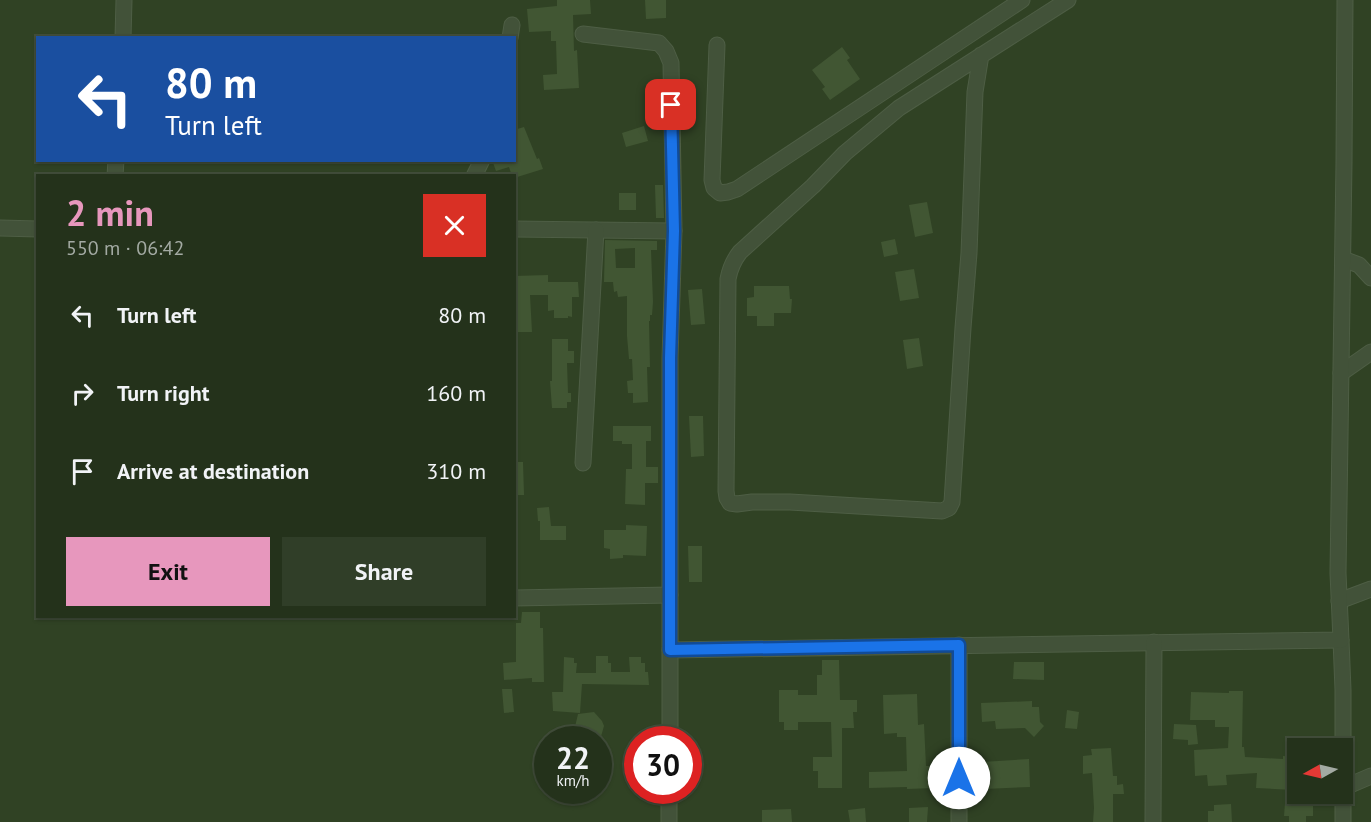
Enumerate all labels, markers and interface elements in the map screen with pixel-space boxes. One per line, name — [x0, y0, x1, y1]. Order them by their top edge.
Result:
text: 80 m — [165, 55, 257, 110]
icon: left — [66, 60, 144, 138]
pin — [645, 79, 696, 130]
icon: arrive — [654, 88, 687, 121]
text: Turn left — [165, 108, 262, 142]
text: 2 min — [66, 189, 154, 236]
button: close — [423, 194, 486, 257]
text: 550 m · 06:42 — [66, 235, 184, 261]
icon: left — [66, 299, 99, 332]
text: Turn left — [117, 301, 197, 329]
text: 80 m — [438, 301, 486, 329]
icon: right — [66, 377, 99, 410]
text: Turn right — [117, 379, 209, 407]
text: 160 m — [426, 379, 486, 407]
icon: arrive — [66, 455, 99, 488]
text: Arrive at destination — [117, 457, 309, 485]
text: 310 m — [426, 457, 486, 485]
button: Exit — [66, 537, 270, 606]
button: Share — [282, 537, 486, 606]
speed limit sign: 30 — [624, 726, 702, 804]
text: 22 — [556, 738, 590, 777]
north arrow — [1287, 738, 1353, 804]
map controls — [1287, 738, 1353, 804]
position arrow — [927, 746, 991, 810]
text: km/h — [557, 771, 589, 790]

